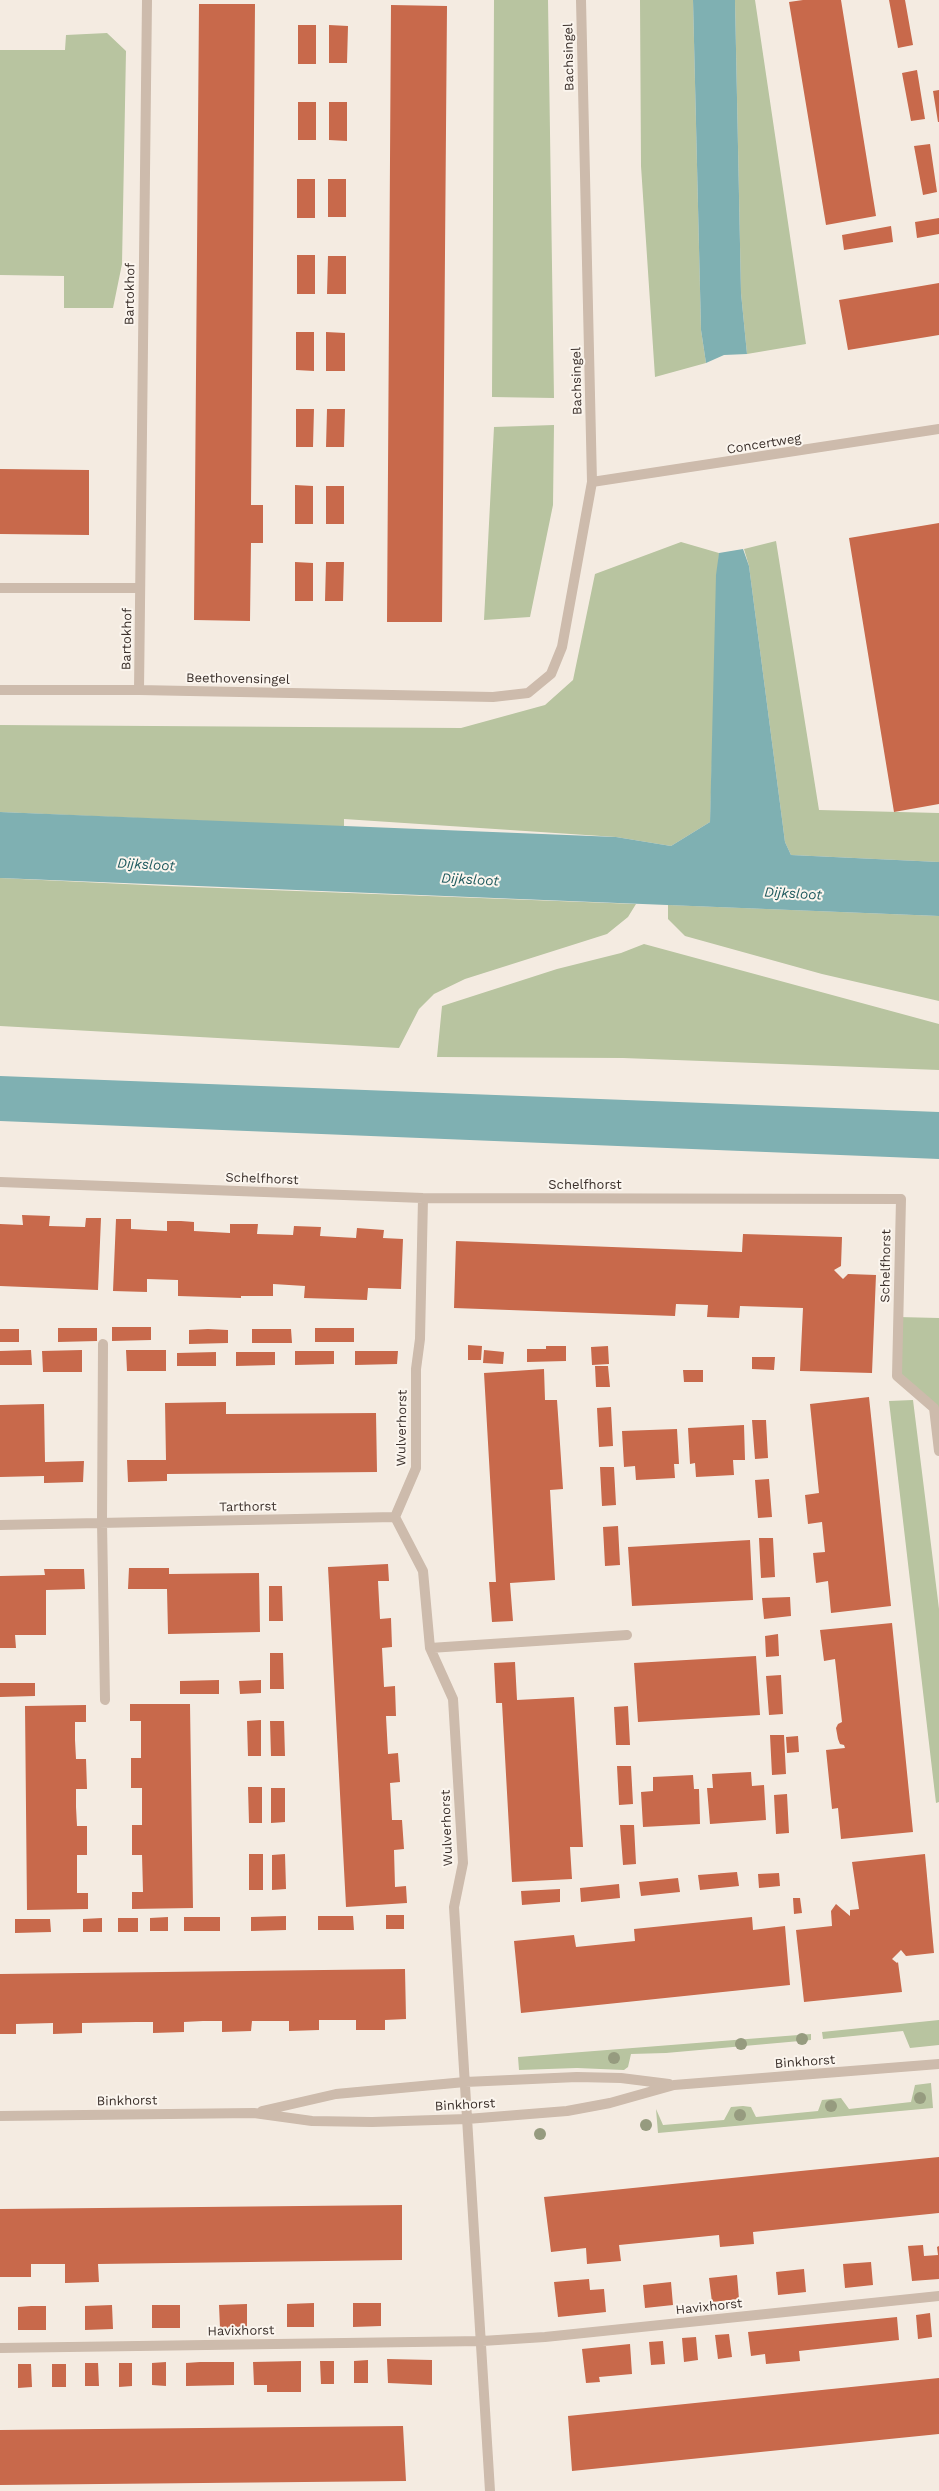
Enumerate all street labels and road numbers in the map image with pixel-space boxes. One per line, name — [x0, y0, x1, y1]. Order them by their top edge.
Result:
street label: Bachsingel — [561, 23, 577, 91]
street label: Bartokhof — [122, 263, 138, 325]
street label: Bachsingel — [569, 347, 585, 415]
street label: Concertweg — [726, 430, 802, 458]
street label: Bartokhof — [119, 608, 135, 670]
street label: Beethovensingel — [186, 670, 290, 688]
street label: Schelfhorst — [225, 1170, 299, 1188]
street label: Schelfhorst — [548, 1177, 622, 1193]
street label: Schelfhorst — [878, 1229, 894, 1303]
street label: Wulverhorst — [394, 1390, 410, 1466]
street label: Tarthorst — [219, 1499, 277, 1515]
street label: Wulverhorst — [438, 1789, 456, 1867]
street label: Binkhorst — [774, 2052, 836, 2072]
street label: Binkhorst — [97, 2093, 157, 2109]
street label: Binkhorst — [434, 2096, 496, 2114]
street label: Havixhorst — [675, 2296, 743, 2318]
street label: Havixhorst — [207, 2323, 275, 2339]

